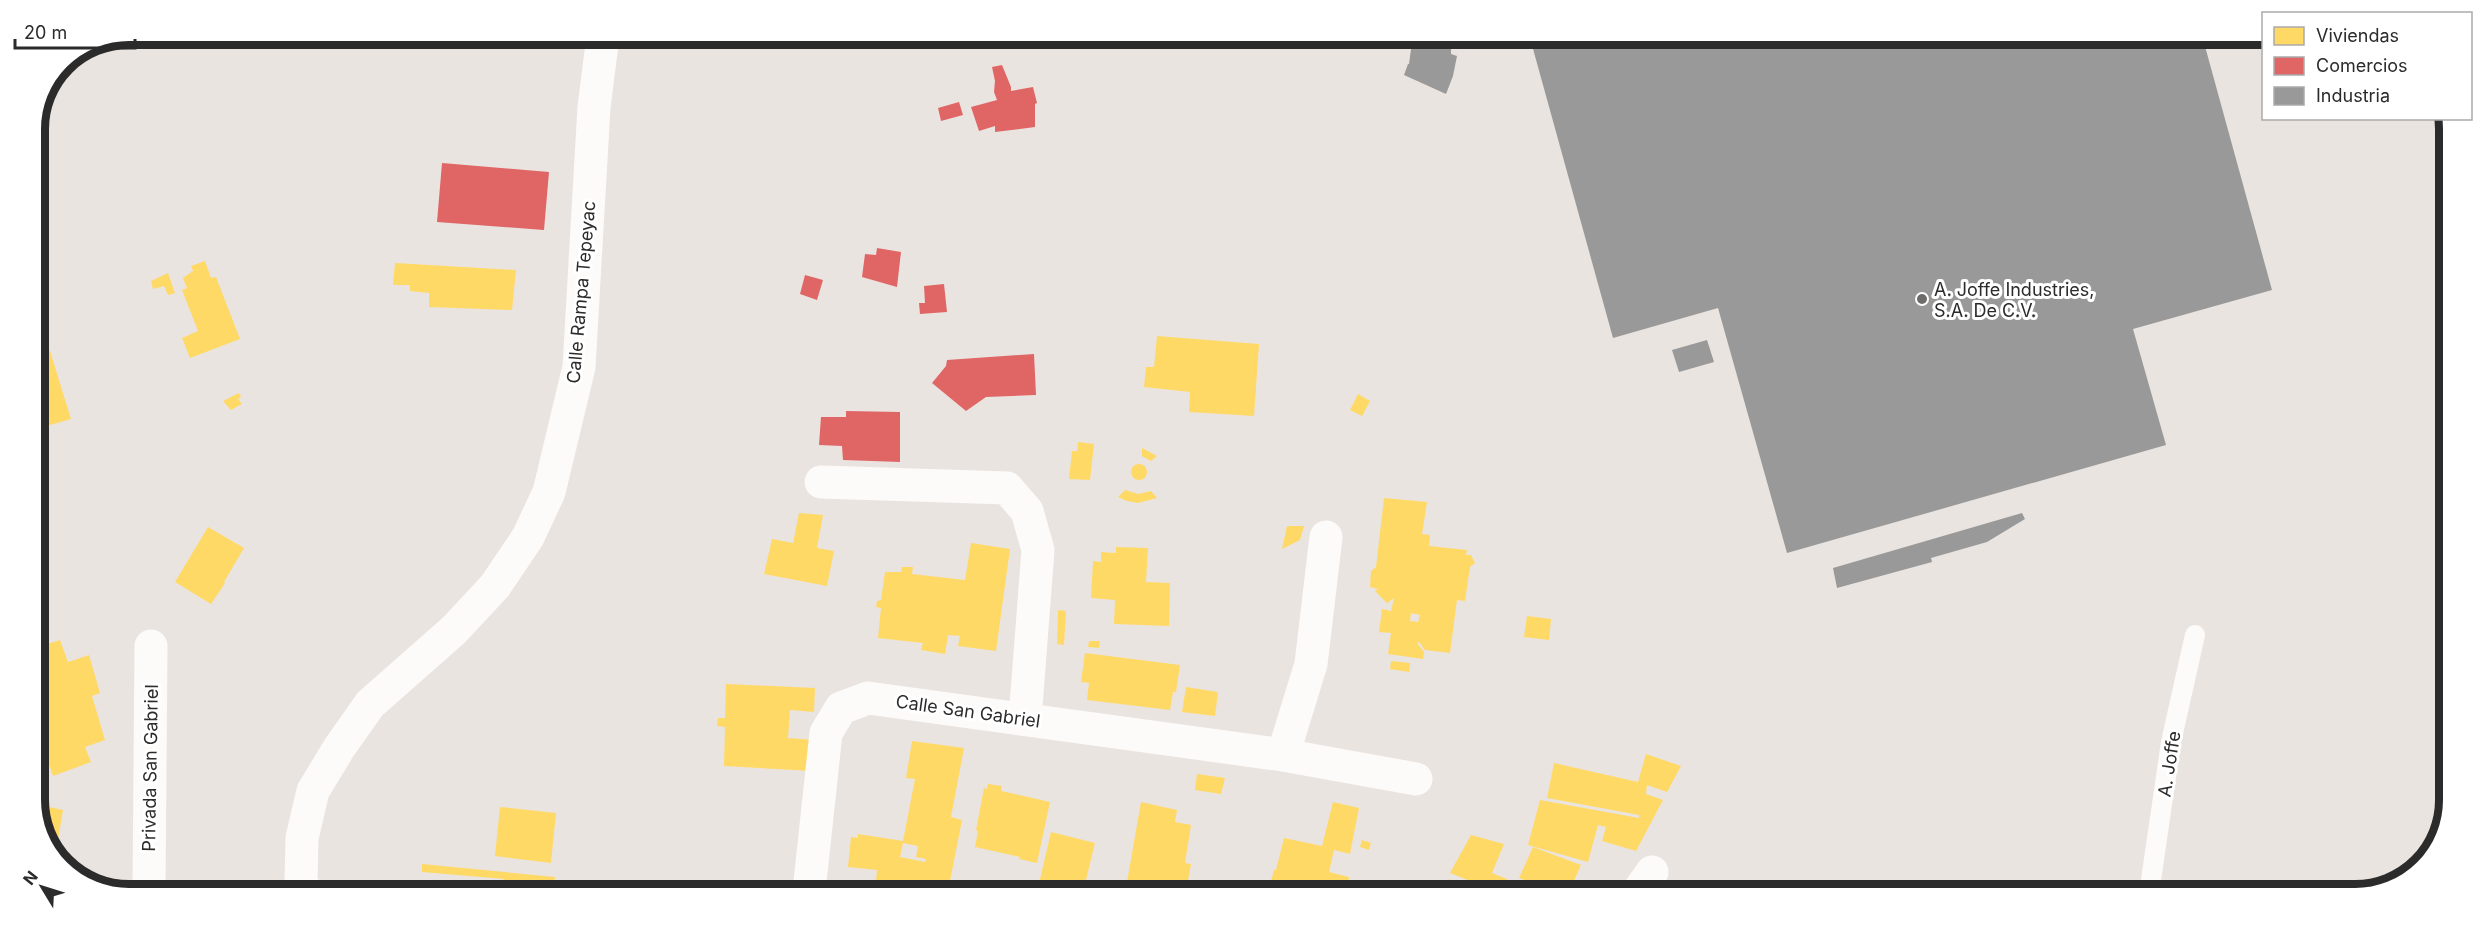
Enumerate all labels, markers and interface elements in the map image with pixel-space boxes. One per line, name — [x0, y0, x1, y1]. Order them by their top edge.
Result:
scale bar — [15, 12, 135, 50]
legend — [2262, 12, 2472, 120]
text: 20 m — [24, 22, 67, 43]
text: Viviendas — [2316, 25, 2399, 46]
text: Comercios — [2316, 55, 2408, 76]
text: Industria — [2316, 85, 2390, 106]
street label: Calle Rampa Tepeyac — [563, 200, 599, 384]
place label: A. Joffe Industries, S.A. De C.V. — [1934, 279, 2095, 321]
marker: A. Joffe Industries, S.A. De C.V. — [1915, 292, 1929, 306]
street label: Privada San Gabriel — [138, 684, 162, 852]
street label: Calle San Gabriel — [894, 690, 1042, 732]
street label: A. Joffe — [2153, 730, 2185, 798]
north arrow — [12, 857, 72, 917]
text: N — [19, 867, 42, 889]

